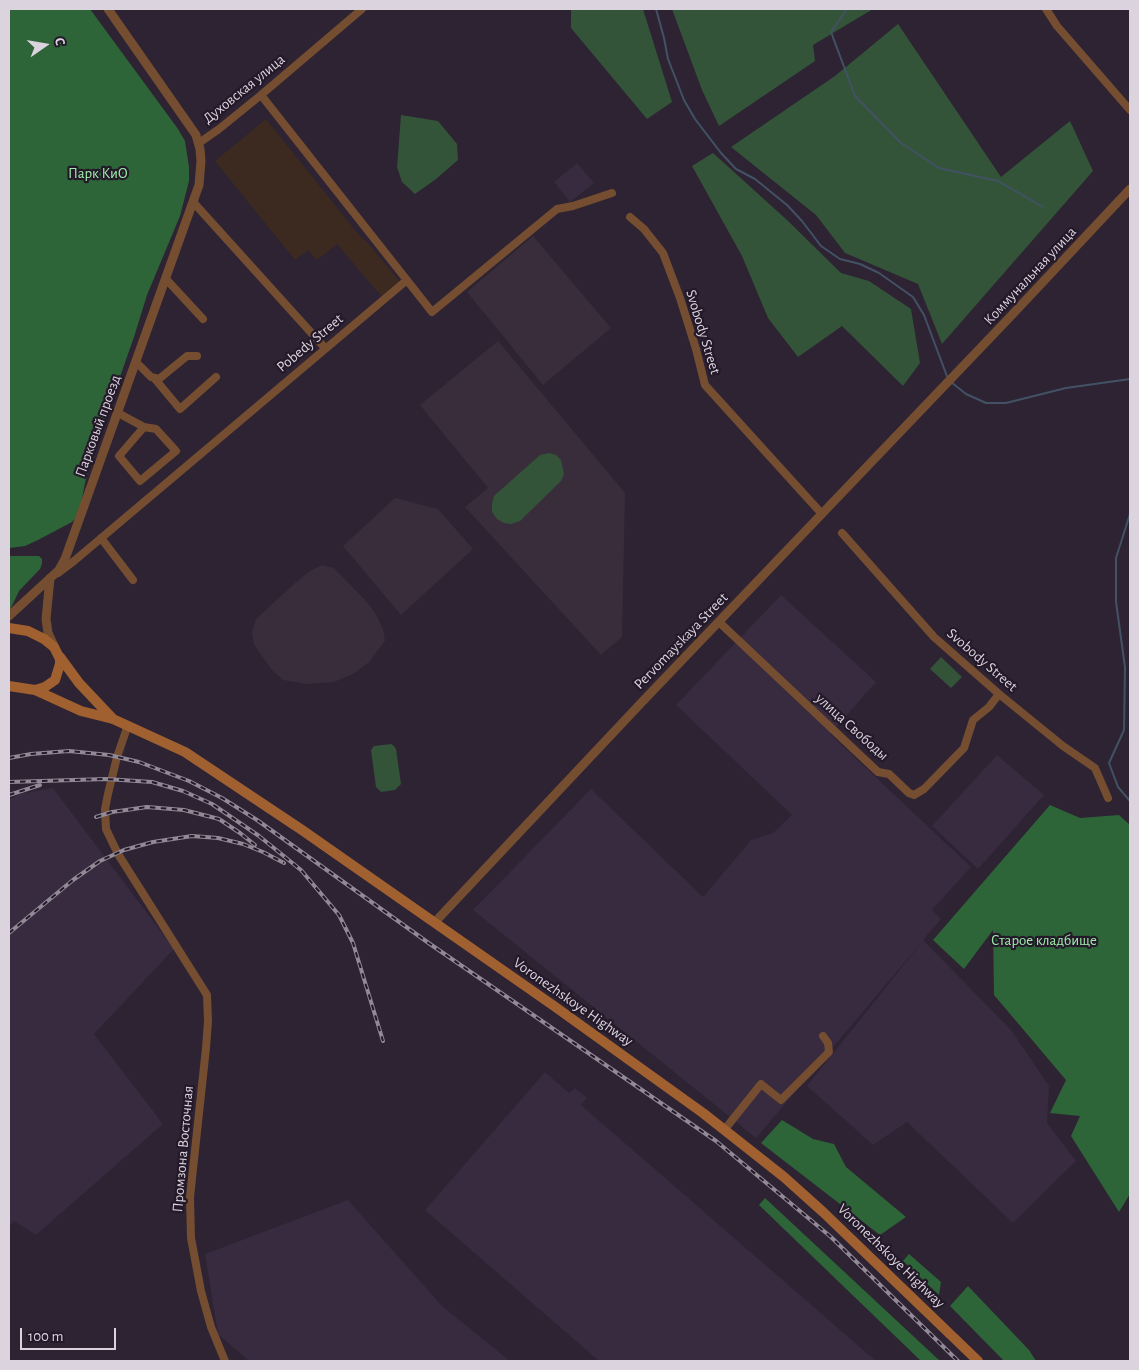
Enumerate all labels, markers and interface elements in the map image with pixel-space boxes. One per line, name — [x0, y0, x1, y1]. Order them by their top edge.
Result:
north arrow — [20, 20, 70, 70]
text: С — [52, 36, 67, 47]
street label: Духовская улица — [199, 50, 289, 128]
park label: Парк КиО — [68, 164, 128, 182]
street label: Коммунальная улица — [980, 223, 1080, 329]
street label: Svobody Street — [682, 288, 724, 376]
street label: Pobedy Street — [273, 310, 347, 376]
street label: Парковый проезд — [71, 373, 125, 479]
street label: Pervomayskaya Street — [630, 589, 732, 693]
street label: Svobody Street — [943, 625, 1021, 695]
street label: улица Свободы — [812, 690, 892, 764]
park label: Старое кладбище — [991, 931, 1097, 949]
street label: Voronezhskoye Highway — [510, 954, 636, 1050]
street label: Промзона Восточная — [168, 1085, 198, 1213]
street label: Voronezhskoye Highway — [834, 1200, 948, 1312]
scale bar — [22, 1318, 119, 1350]
text: 100 m — [28, 1329, 63, 1344]

